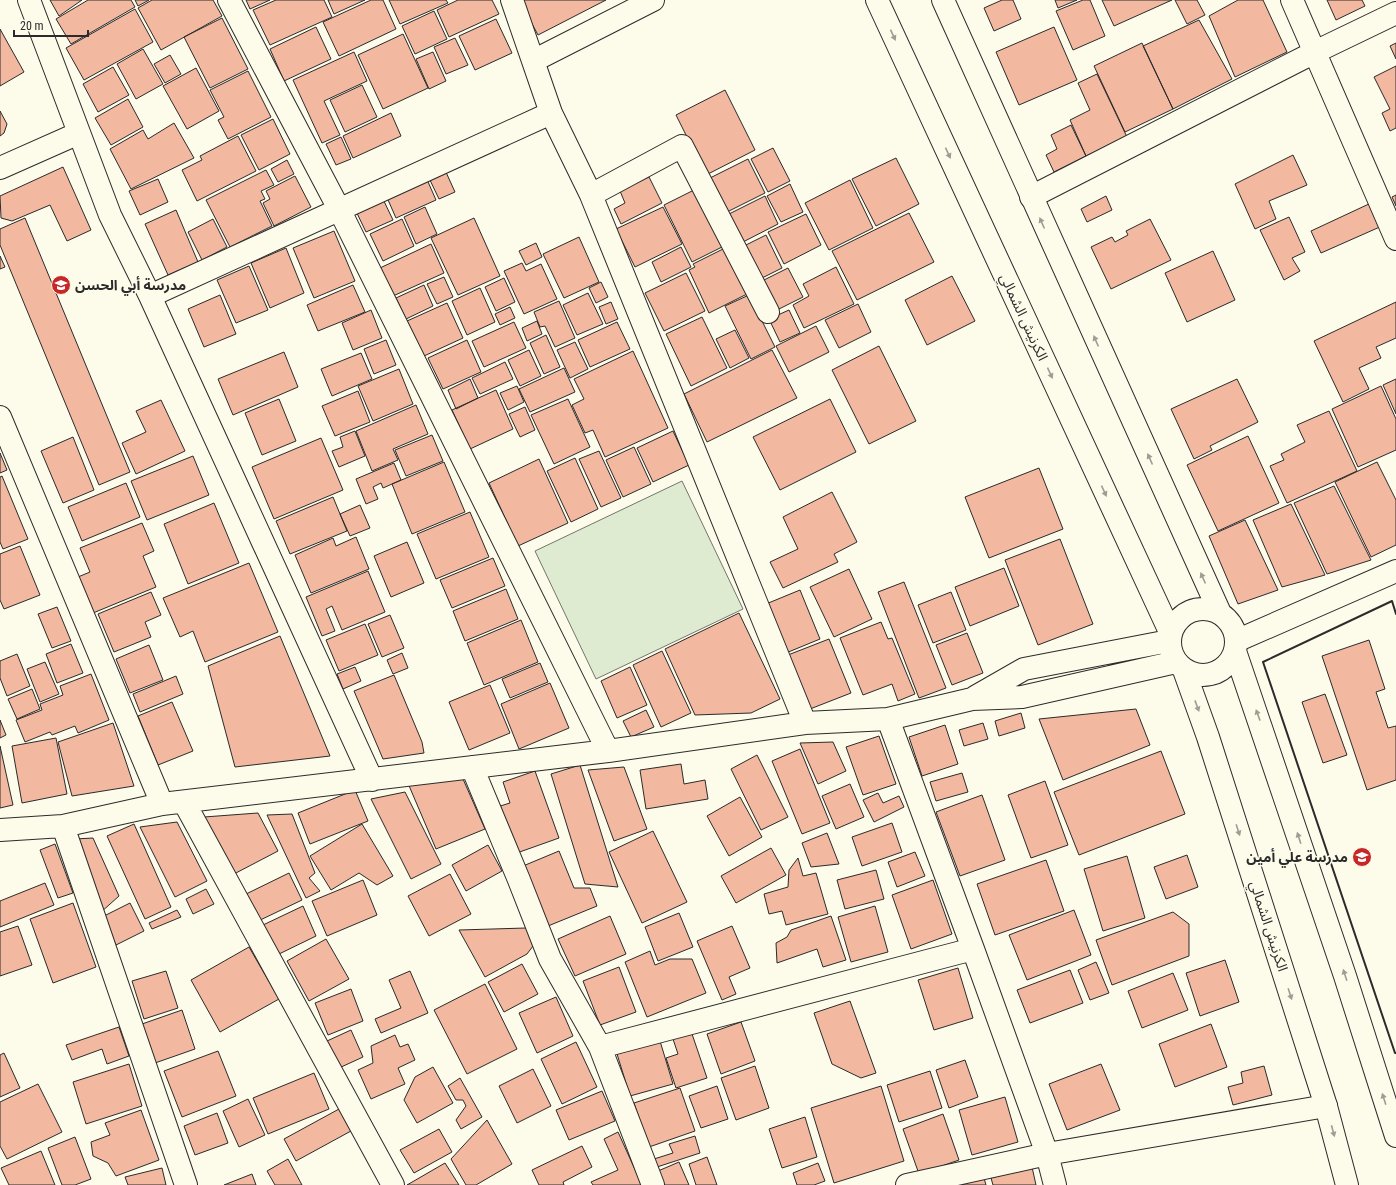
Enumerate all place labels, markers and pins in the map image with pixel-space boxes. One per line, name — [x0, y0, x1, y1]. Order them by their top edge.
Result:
school or university icon: مدرسة أبي الحسن — [50, 274, 72, 296]
place label: مدرسة أبي الحسن — [75, 276, 186, 296]
school or university icon: مدرسة علي أمين — [1351, 846, 1373, 868]
place label: مدرسة علي أمين — [1246, 848, 1348, 868]

